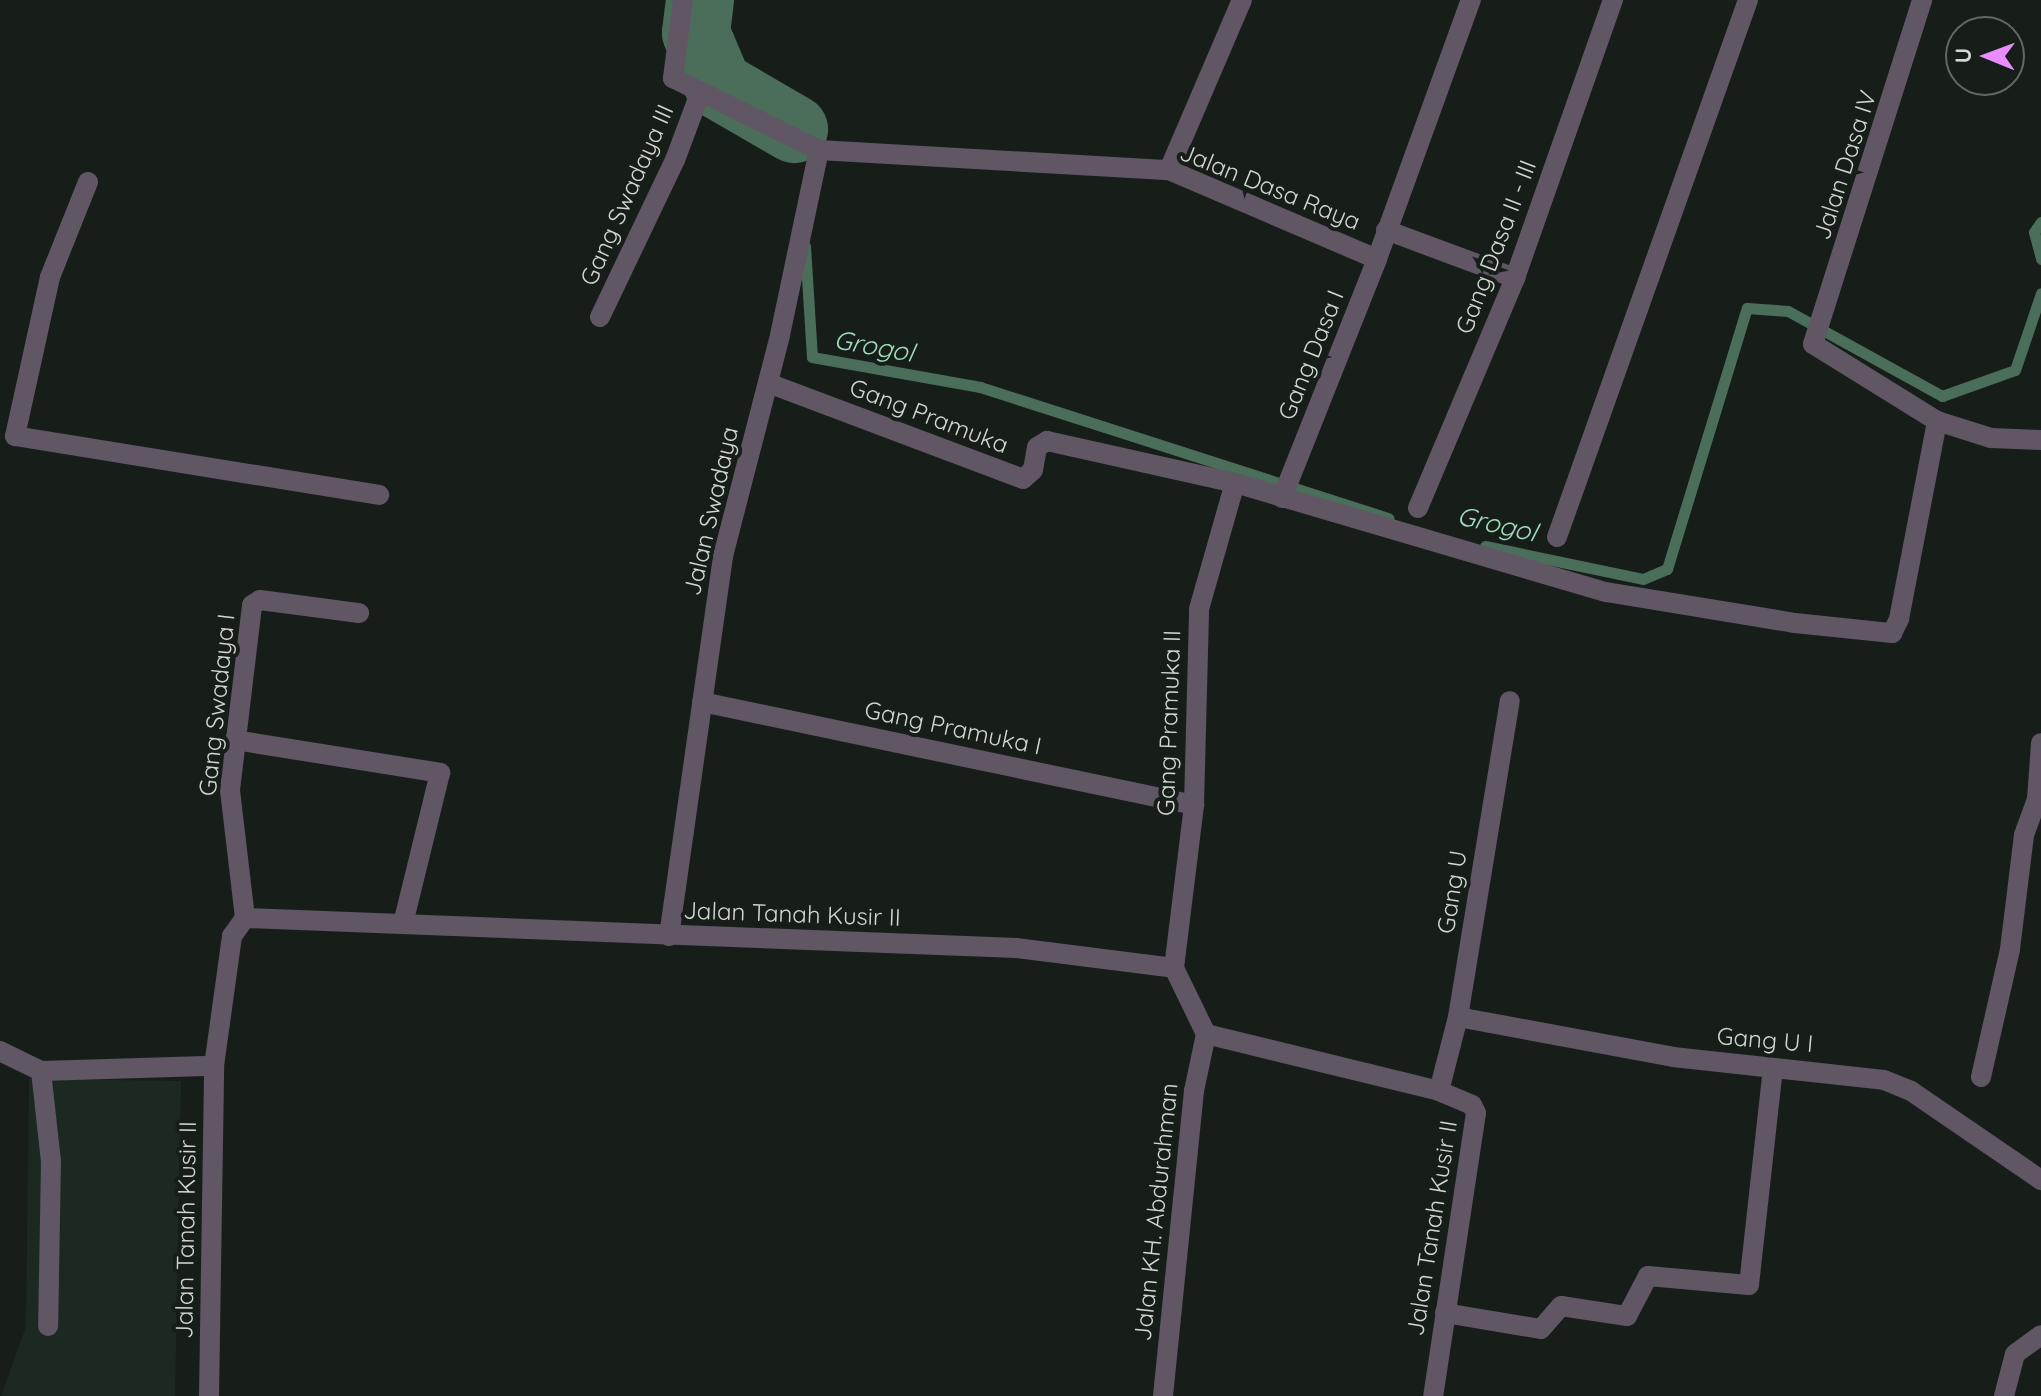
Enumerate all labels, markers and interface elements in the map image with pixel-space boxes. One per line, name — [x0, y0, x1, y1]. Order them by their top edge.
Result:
north arrow — [1945, 16, 2025, 96]
text: U — [1949, 48, 1977, 64]
street label: Jalan Dasa IV — [1807, 87, 1883, 243]
street label: Gang Swadaya III — [574, 100, 680, 290]
street label: Jalan Dasa Raya — [1176, 138, 1364, 236]
street label: Gang Dasa II - III — [1450, 156, 1542, 338]
street label: Gang Dasa I — [1272, 286, 1350, 424]
water label: Grogol — [832, 324, 916, 368]
street label: Gang Pramuka — [846, 373, 1012, 459]
street label: Jalan Swadaya — [678, 424, 744, 598]
water label: Grogol — [1454, 500, 1540, 548]
street label: Gang Swadaya I — [193, 613, 241, 797]
street label: Gang Pramuka II — [1151, 629, 1187, 817]
street label: Gang Pramuka I — [862, 695, 1044, 761]
street label: Gang U — [1431, 848, 1473, 936]
street label: Jalan Tanah Kusir II — [683, 896, 901, 932]
street label: Gang U I — [1716, 1021, 1814, 1059]
street label: Jalan KH. Abdurahman — [1128, 1082, 1184, 1342]
street label: Jalan Tanah Kusir II — [1401, 1118, 1463, 1338]
street label: Jalan Tanah Kusir II — [170, 1121, 202, 1339]

